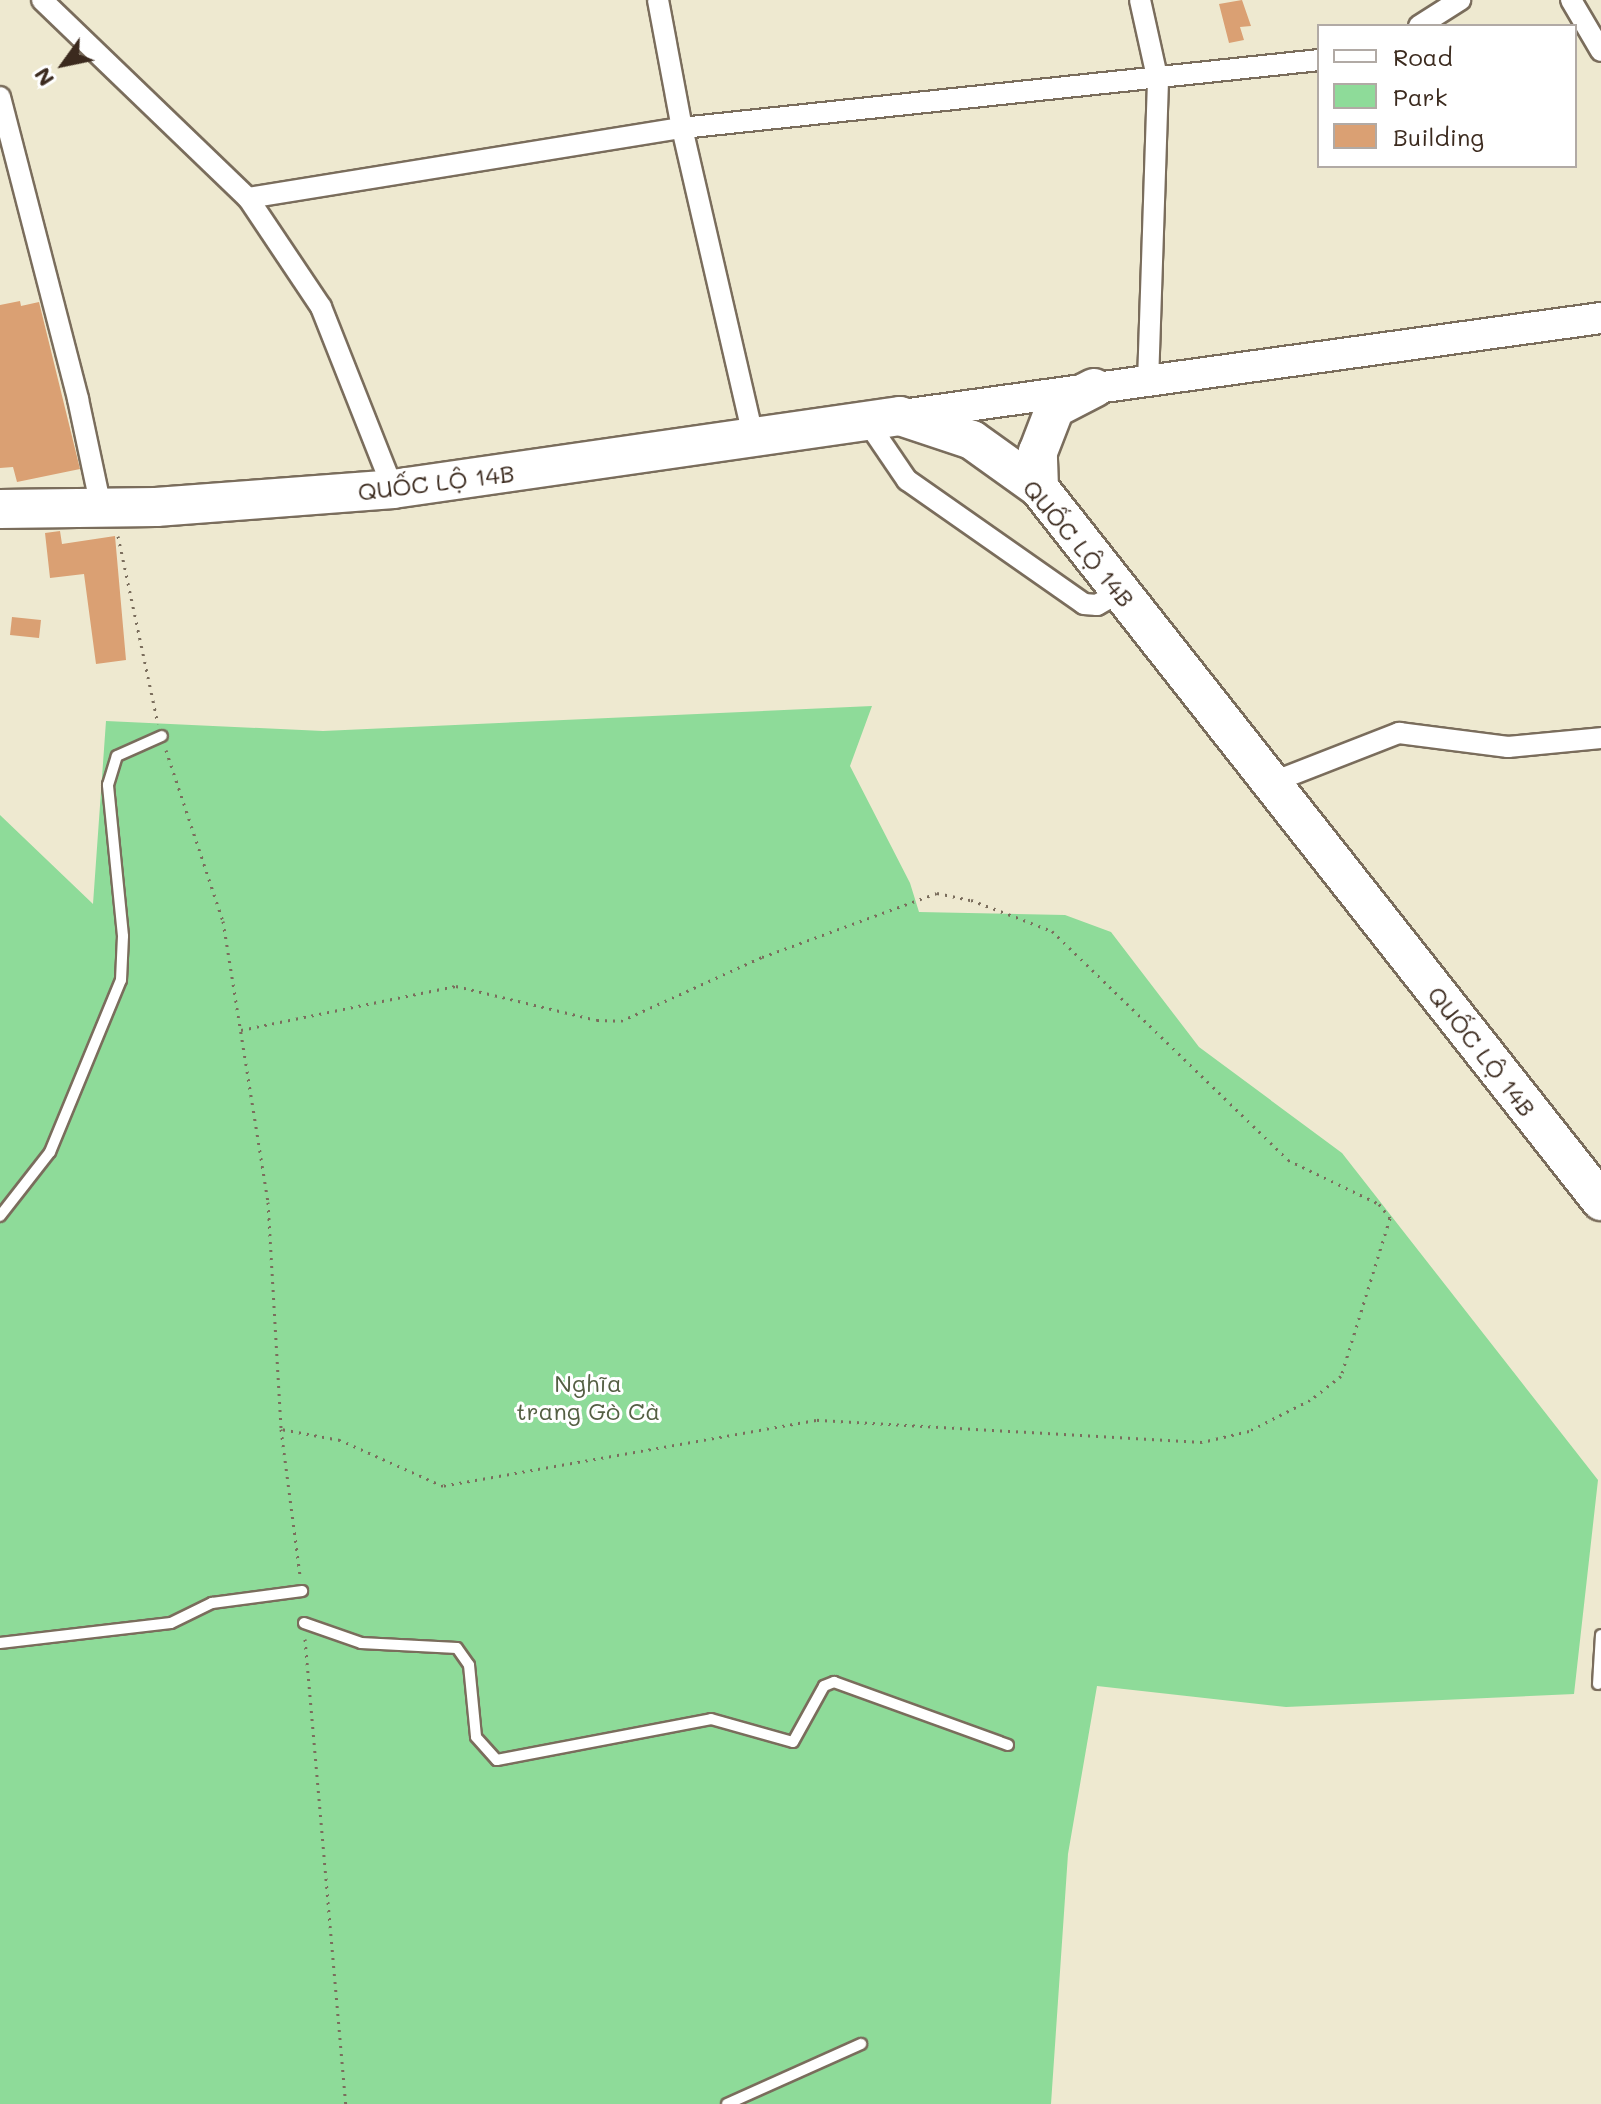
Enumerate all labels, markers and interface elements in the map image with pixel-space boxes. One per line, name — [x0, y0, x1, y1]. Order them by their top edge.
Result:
north arrow — [24, 24, 104, 104]
legend — [1317, 24, 1577, 168]
text: Road — [1393, 41, 1453, 72]
text: N — [27, 62, 60, 92]
text: Park — [1393, 81, 1447, 112]
text: Building — [1393, 121, 1484, 152]
street label: QUỐC LỘ 14B — [356, 458, 516, 506]
street label: QUỐC LỘ 14B — [1017, 473, 1141, 613]
street label: QUỐC LỘ 14B — [1422, 980, 1542, 1122]
park label: Nghĩa trang Gò Cà — [516, 1369, 660, 1425]

